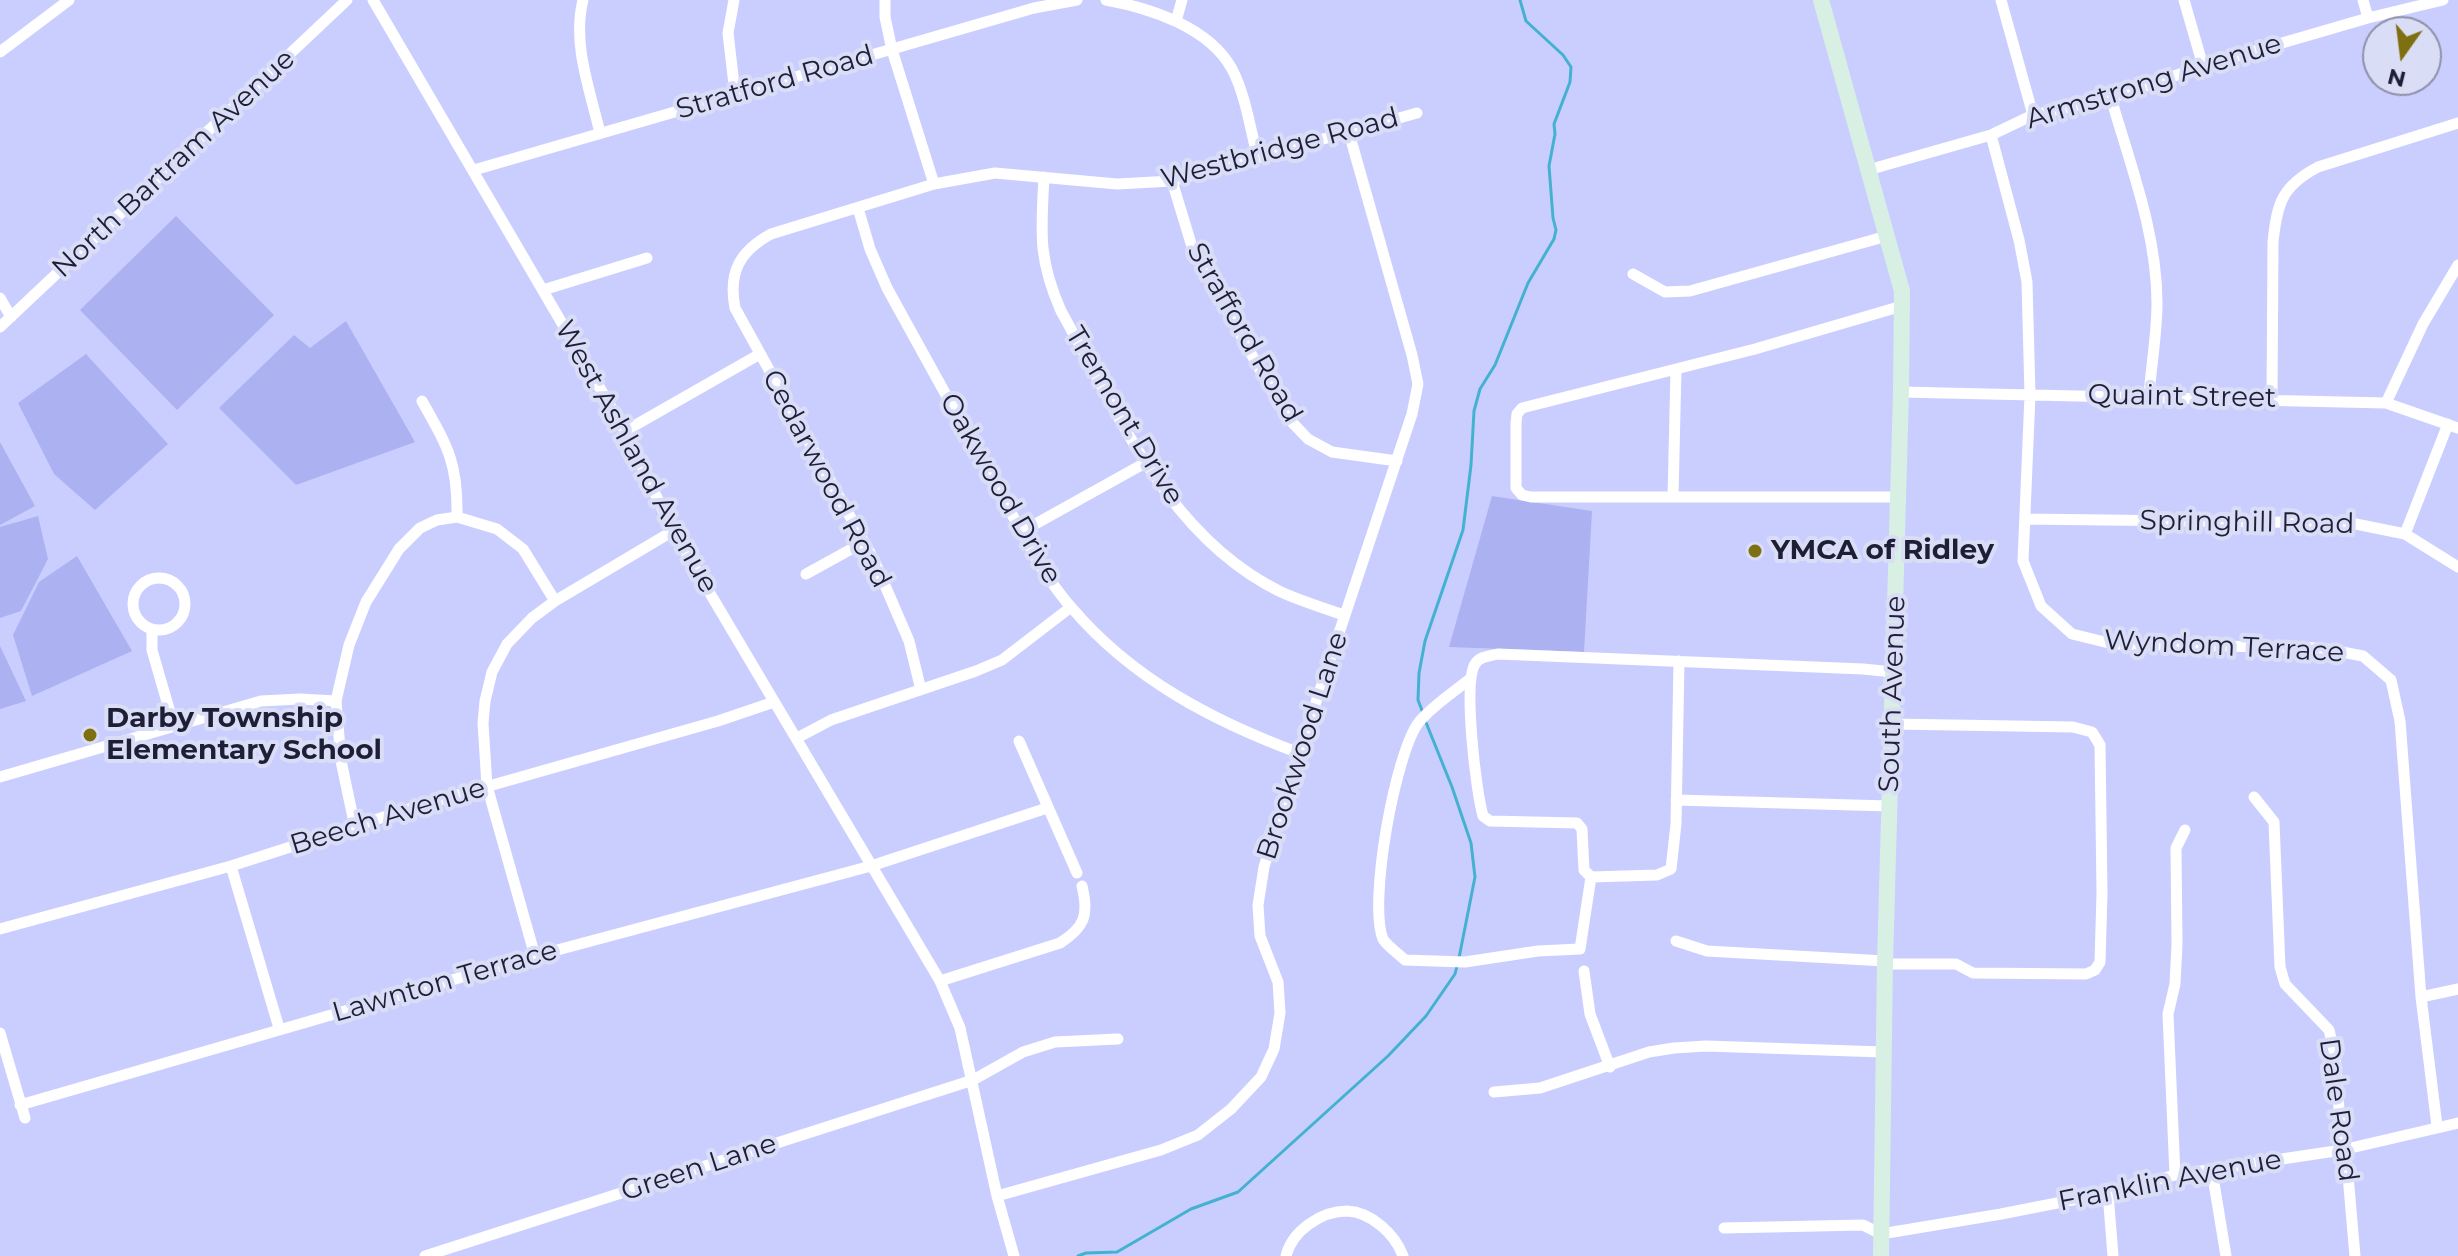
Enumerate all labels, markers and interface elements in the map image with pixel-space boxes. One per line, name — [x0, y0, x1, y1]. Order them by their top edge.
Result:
north arrow — [2362, 16, 2442, 96]
street label: Armstrong Avenue — [2022, 27, 2286, 137]
street label: Stratford Road — [672, 39, 878, 127]
street label: North Bartram Avenue — [46, 43, 302, 285]
text: N — [2385, 63, 2408, 93]
street label: Westbridge Road — [1157, 101, 1403, 197]
street label: Strafford Road — [1179, 237, 1309, 429]
street label: West Ashland Avenue — [547, 315, 725, 599]
street label: Tremont Drive — [1058, 321, 1190, 511]
street label: Cedarwood Road — [754, 364, 898, 594]
street label: Quaint Street — [2087, 379, 2277, 415]
street label: Oakwood Drive — [932, 388, 1068, 590]
street label: Springhill Road — [2139, 504, 2355, 542]
place label: YMCA of Ridley — [1771, 534, 1994, 568]
marker: YMCA of Ridley — [1746, 542, 1764, 560]
street label: South Avenue — [1873, 595, 1913, 793]
street label: Wyndom Terrace — [2103, 624, 2345, 670]
street label: Brookwood Lane — [1250, 628, 1356, 864]
place label: Darby Township Elementary School — [106, 702, 382, 768]
marker: Darby Township Elementary School — [81, 726, 99, 744]
street label: Beech Avenue — [286, 771, 490, 863]
street label: Lawnton Terrace — [329, 934, 561, 1030]
street label: Dale Road — [2311, 1036, 2365, 1184]
street label: Green Lane — [617, 1127, 781, 1209]
street label: Franklin Avenue — [2056, 1143, 2284, 1219]

